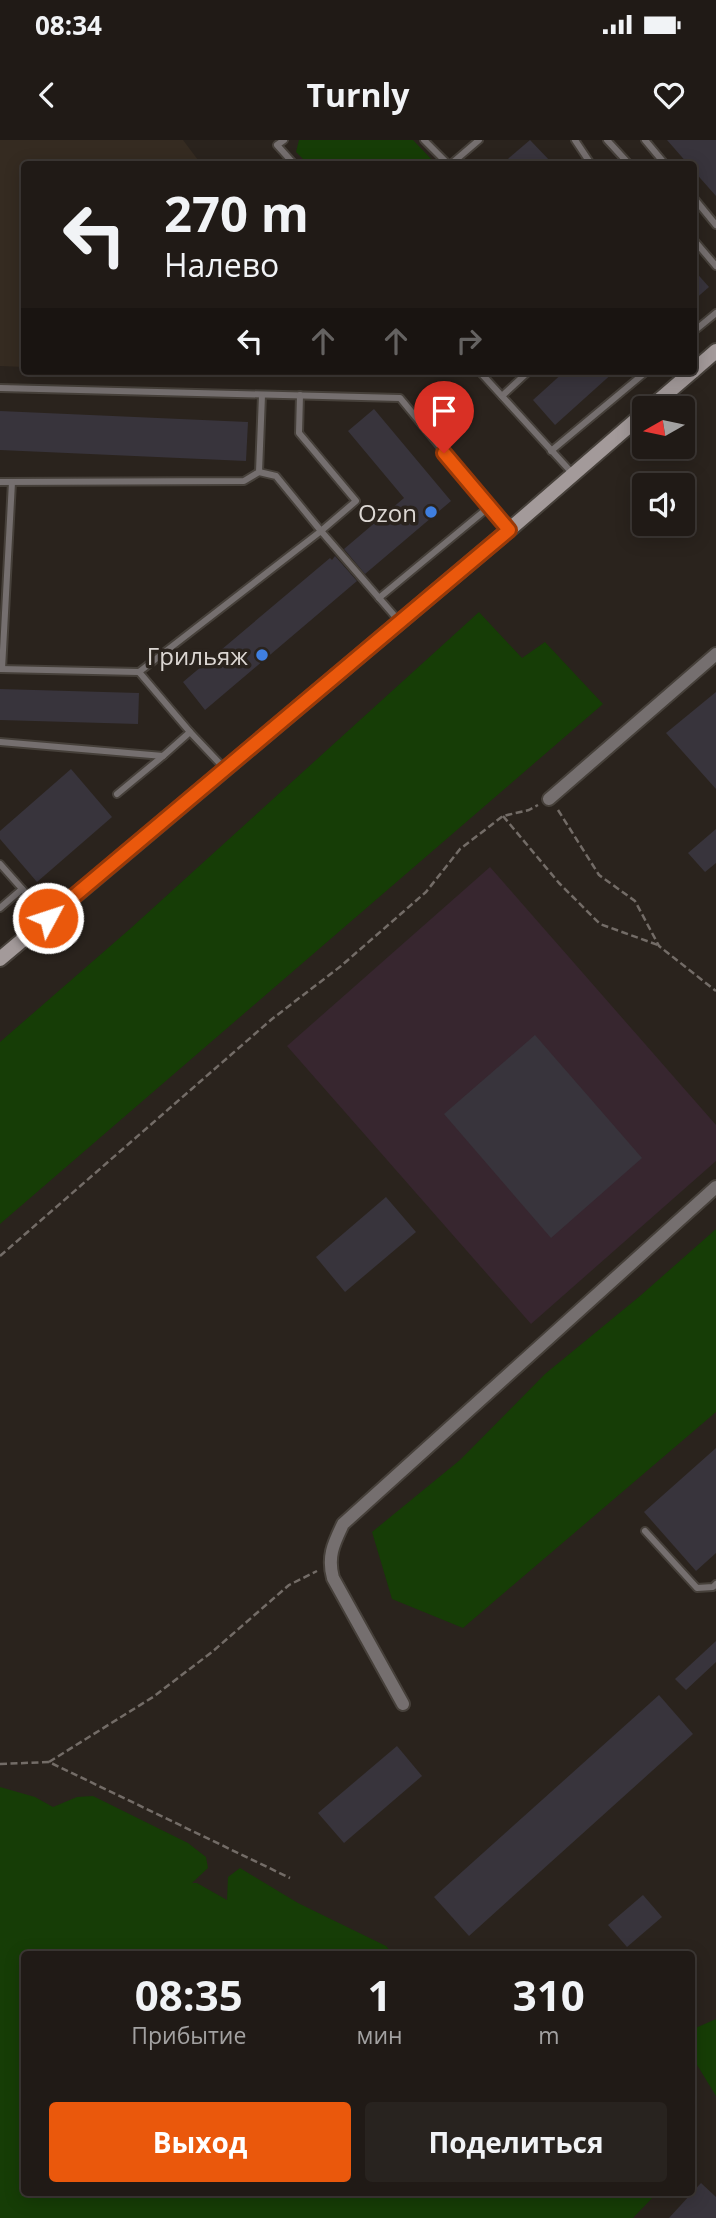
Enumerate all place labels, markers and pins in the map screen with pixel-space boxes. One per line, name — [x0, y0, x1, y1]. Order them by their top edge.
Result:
pin — [414, 381, 474, 453]
place label: Ozon — [358, 496, 417, 529]
marker: Ozon — [423, 504, 439, 520]
place label: Грильяж — [147, 639, 248, 672]
marker: Грильяж — [254, 647, 270, 663]

